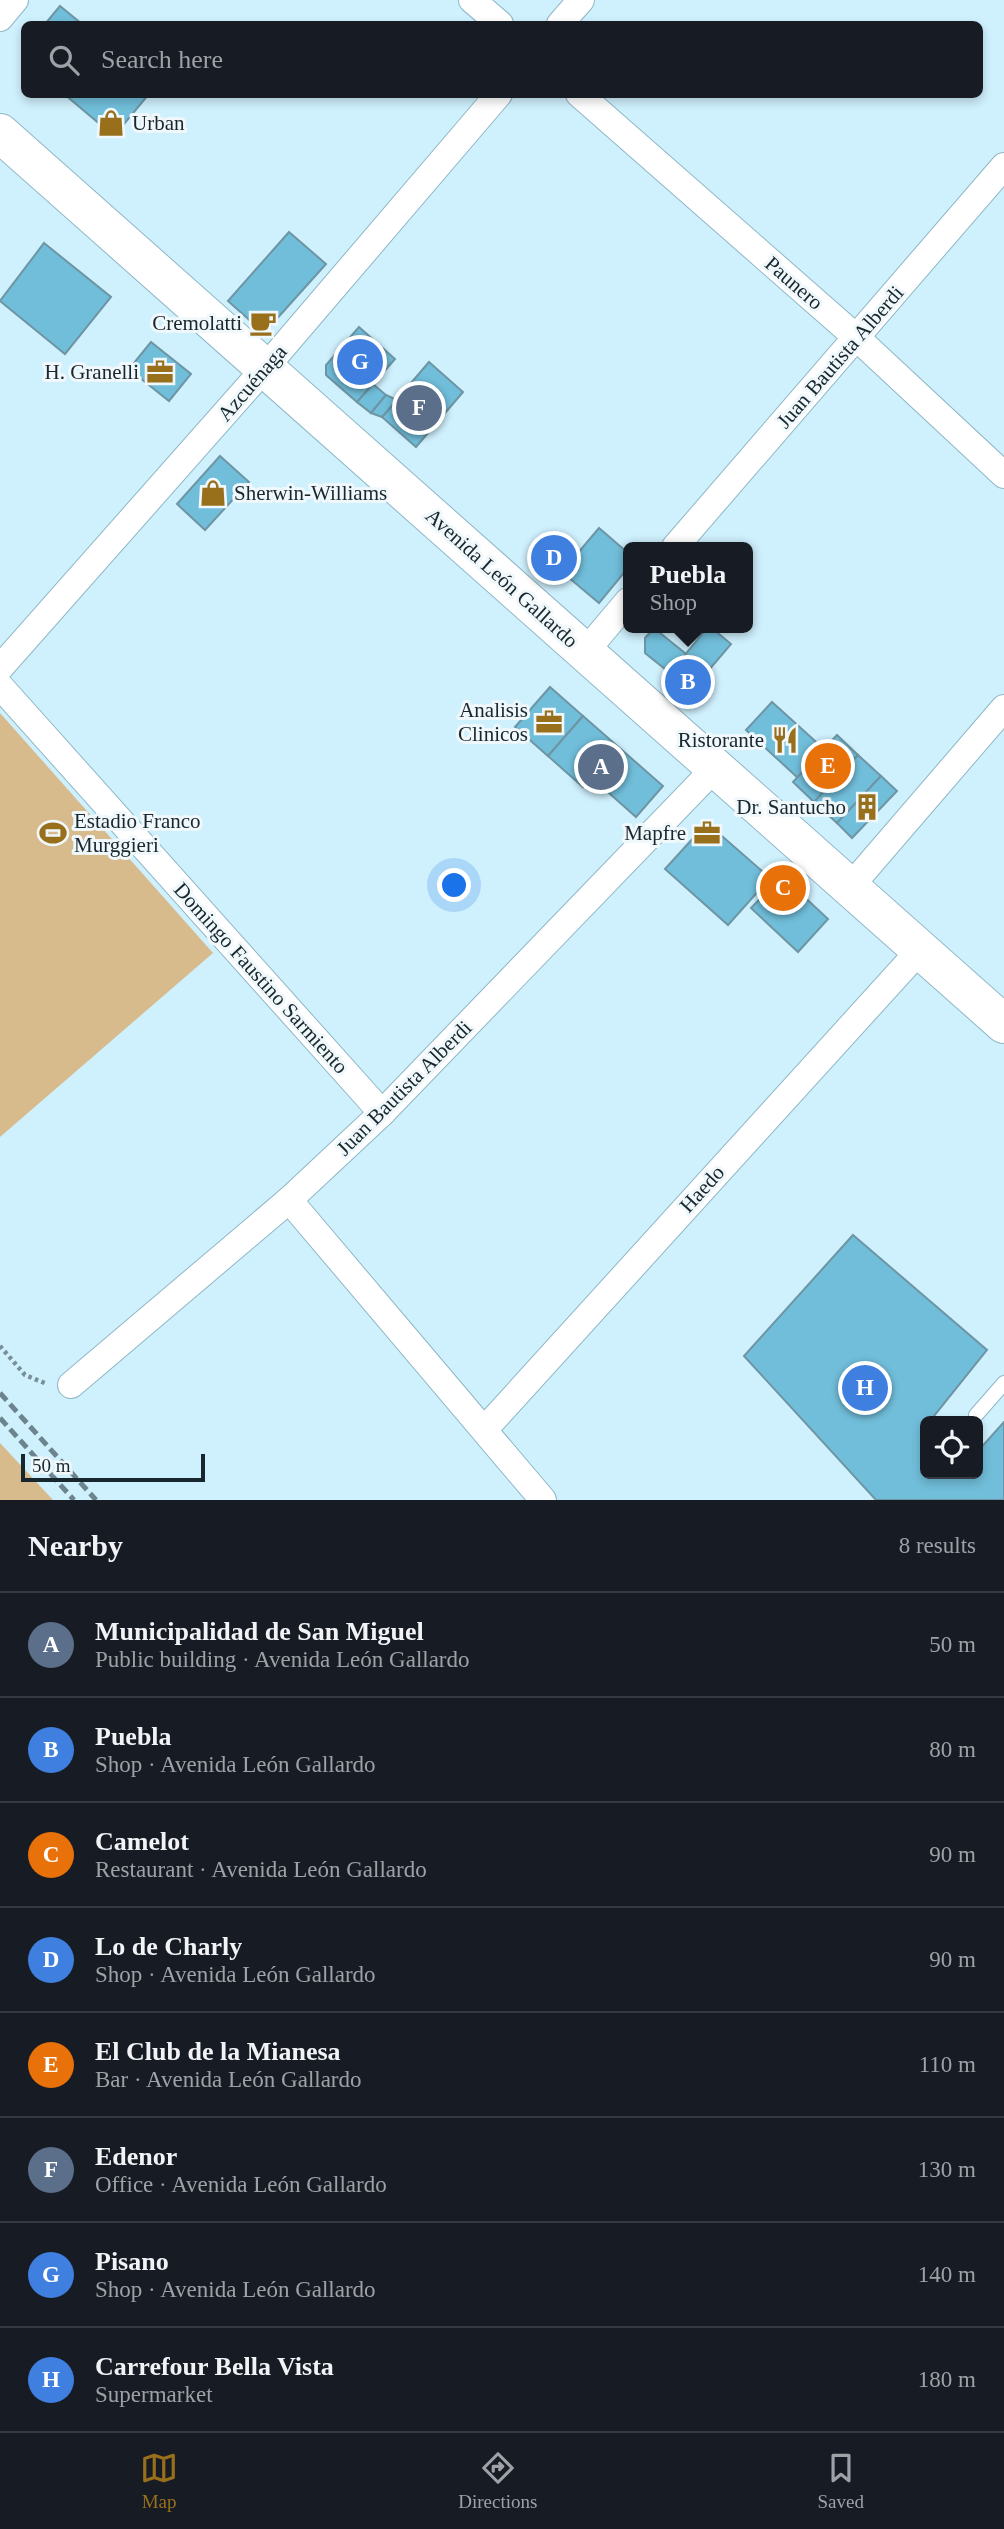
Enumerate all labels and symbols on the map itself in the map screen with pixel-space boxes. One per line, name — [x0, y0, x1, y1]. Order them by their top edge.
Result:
shop icon: Urban — [96, 108, 126, 138]
place label: Urban — [132, 111, 185, 135]
street label: Paunero — [760, 251, 828, 315]
street label: Juan Bautista Alberdi — [772, 281, 908, 433]
cafe icon: Cremolatti — [248, 308, 278, 338]
place label: Cremolatti — [152, 311, 242, 335]
pin: G — [337, 336, 383, 388]
street label: Azcuénaga — [212, 339, 292, 426]
office icon: H. Granelli — [145, 357, 175, 387]
place label: H. Granelli — [45, 360, 139, 384]
pin: F — [396, 382, 442, 434]
shop icon: Sherwin-Williams — [198, 478, 228, 508]
place label: Sherwin-Williams — [234, 481, 387, 505]
street label: Avenida León Gallardo — [421, 503, 583, 653]
pin: D — [531, 532, 577, 584]
pin: B — [665, 656, 711, 708]
place label: Analisis Clinicos — [458, 698, 528, 746]
office icon: Analisis Clinicos — [534, 707, 564, 737]
restaurant icon: Ristorante — [770, 725, 800, 755]
place label: Ristorante — [678, 728, 764, 752]
pin: E — [805, 740, 851, 792]
pin: A — [578, 741, 624, 793]
building icon: Dr. Santucho — [852, 792, 882, 822]
place label: Dr. Santucho — [736, 795, 846, 819]
place label: Estadio Franco Murggieri — [74, 809, 201, 857]
sports icon: Estadio Franco Murggieri — [38, 818, 68, 848]
office icon: Mapfre — [692, 818, 722, 848]
place label: Mapfre — [624, 821, 686, 845]
pin: C — [760, 862, 806, 914]
your location — [437, 868, 471, 902]
street label: Domingo Faustino Sarmiento — [169, 878, 353, 1078]
street label: Juan Bautista Alberdi — [332, 1015, 477, 1160]
street label: Haedo — [675, 1161, 729, 1217]
pin: H — [842, 1362, 888, 1414]
scale bar — [21, 1451, 205, 1483]

